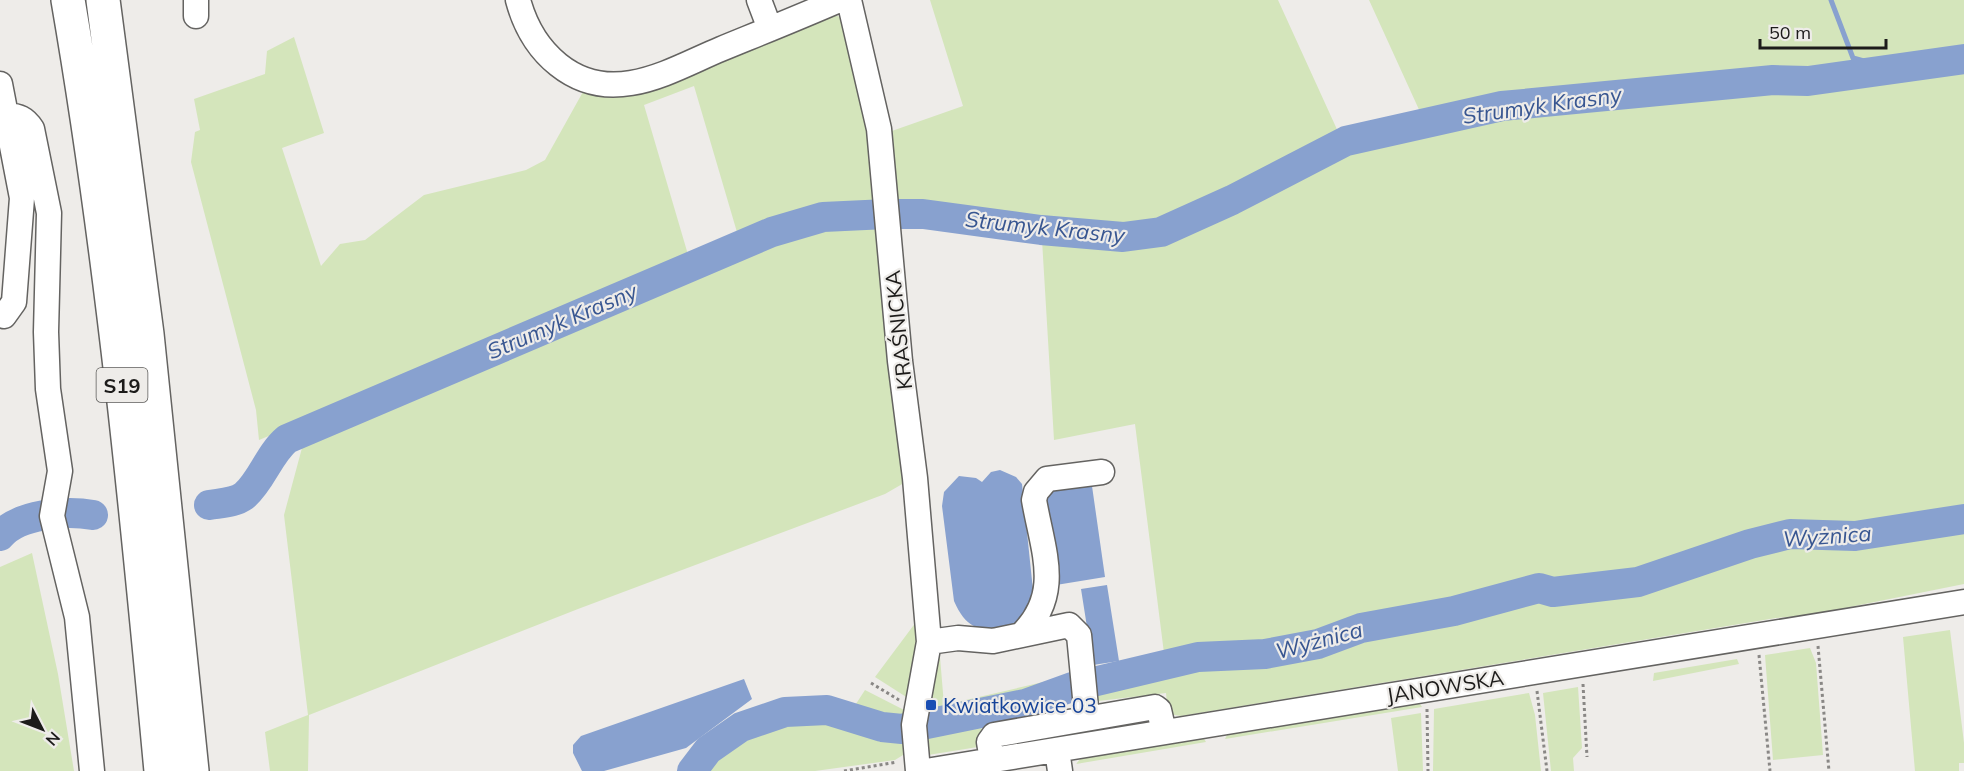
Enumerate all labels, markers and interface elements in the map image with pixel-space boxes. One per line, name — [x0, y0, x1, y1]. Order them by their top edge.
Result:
scale bar — [1760, 12, 1886, 50]
text: 50 m — [1769, 21, 1811, 44]
water label: Strumyk Krasny — [1461, 80, 1625, 130]
water label: Strumyk Krasny — [964, 205, 1128, 249]
street label: KRAŚNICKA — [879, 269, 917, 391]
water label: Strumyk Krasny — [483, 276, 643, 365]
road number: S19 — [96, 368, 148, 402]
water label: Wyżnica — [1782, 519, 1872, 553]
water label: Wyżnica — [1272, 615, 1366, 665]
street label: JANOWSKA — [1385, 664, 1506, 708]
place label: Kwiatkowice 03 — [943, 692, 1097, 718]
marker: Kwiatkowice 03 — [924, 698, 938, 712]
north arrow — [12, 699, 72, 759]
text: N — [42, 728, 65, 750]

